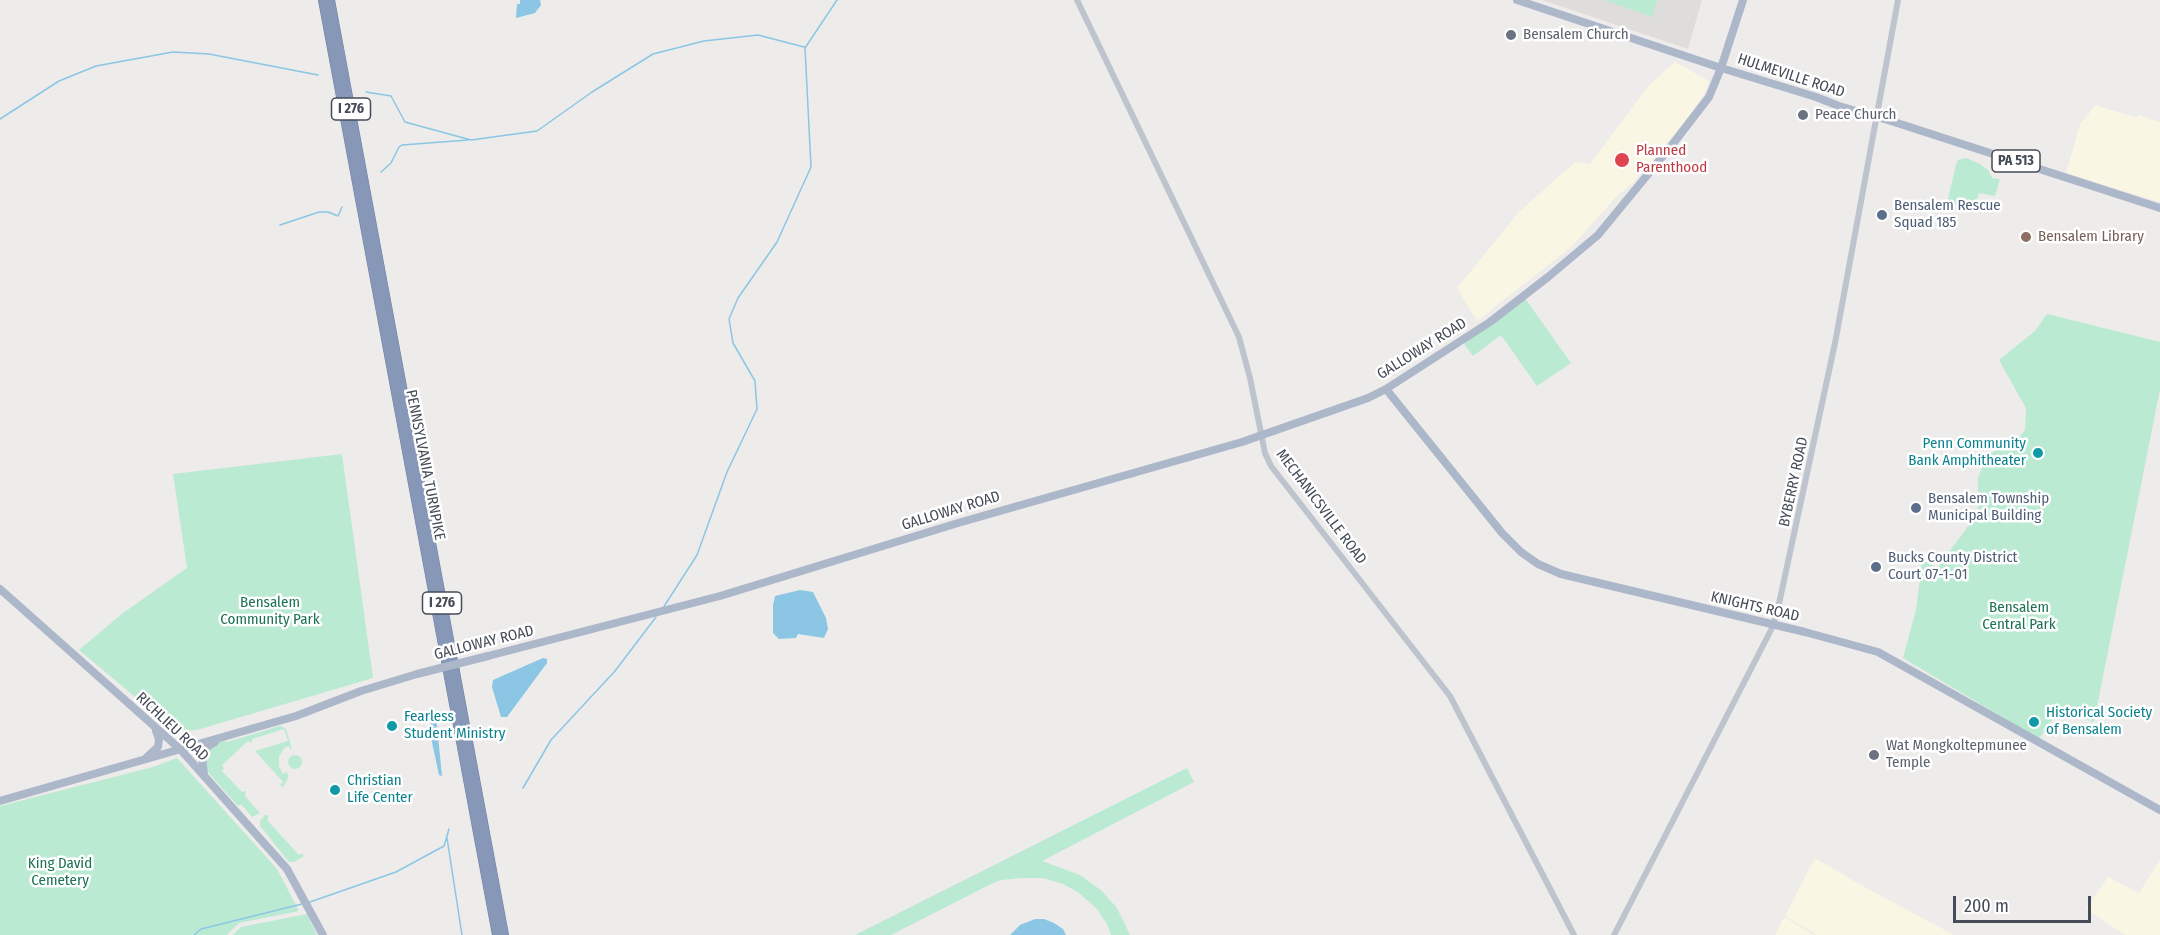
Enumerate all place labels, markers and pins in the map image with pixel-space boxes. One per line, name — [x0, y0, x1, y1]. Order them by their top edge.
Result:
place label: Bensalem Church — [1523, 26, 1629, 44]
marker: Bensalem Church — [1504, 28, 1518, 42]
place label: Peace Church — [1815, 106, 1896, 124]
marker: Peace Church — [1796, 108, 1810, 122]
place label: Planned Parenthood — [1636, 142, 1707, 177]
marker: Planned Parenthood — [1613, 151, 1631, 169]
place label: Bensalem Rescue Squad 185 — [1894, 197, 2001, 232]
marker: Bensalem Rescue Squad 185 — [1875, 208, 1889, 222]
place label: Bensalem Library — [2038, 228, 2144, 246]
marker: Bensalem Library — [2019, 230, 2033, 244]
place label: Penn Community Bank Amphitheater — [1908, 435, 2026, 470]
marker: Penn Community Bank Amphitheater — [2031, 446, 2045, 460]
place label: Bensalem Township Municipal Building — [1928, 490, 2049, 525]
marker: Bensalem Township Municipal Building — [1909, 501, 1923, 515]
place label: Bucks County District Court 07-1-01 — [1888, 549, 2017, 584]
marker: Bucks County District Court 07-1-01 — [1869, 560, 1883, 574]
place label: Historical Society of Bensalem — [2046, 704, 2152, 739]
place label: Fearless Student Ministry — [404, 708, 505, 743]
marker: Historical Society of Bensalem — [2027, 715, 2041, 729]
marker: Fearless Student Ministry — [385, 719, 399, 733]
place label: Wat Mongkoltepmunee Temple — [1886, 737, 2027, 772]
marker: Wat Mongkoltepmunee Temple — [1867, 748, 1881, 762]
place label: Christian Life Center — [347, 772, 413, 807]
marker: Christian Life Center — [328, 783, 342, 797]

